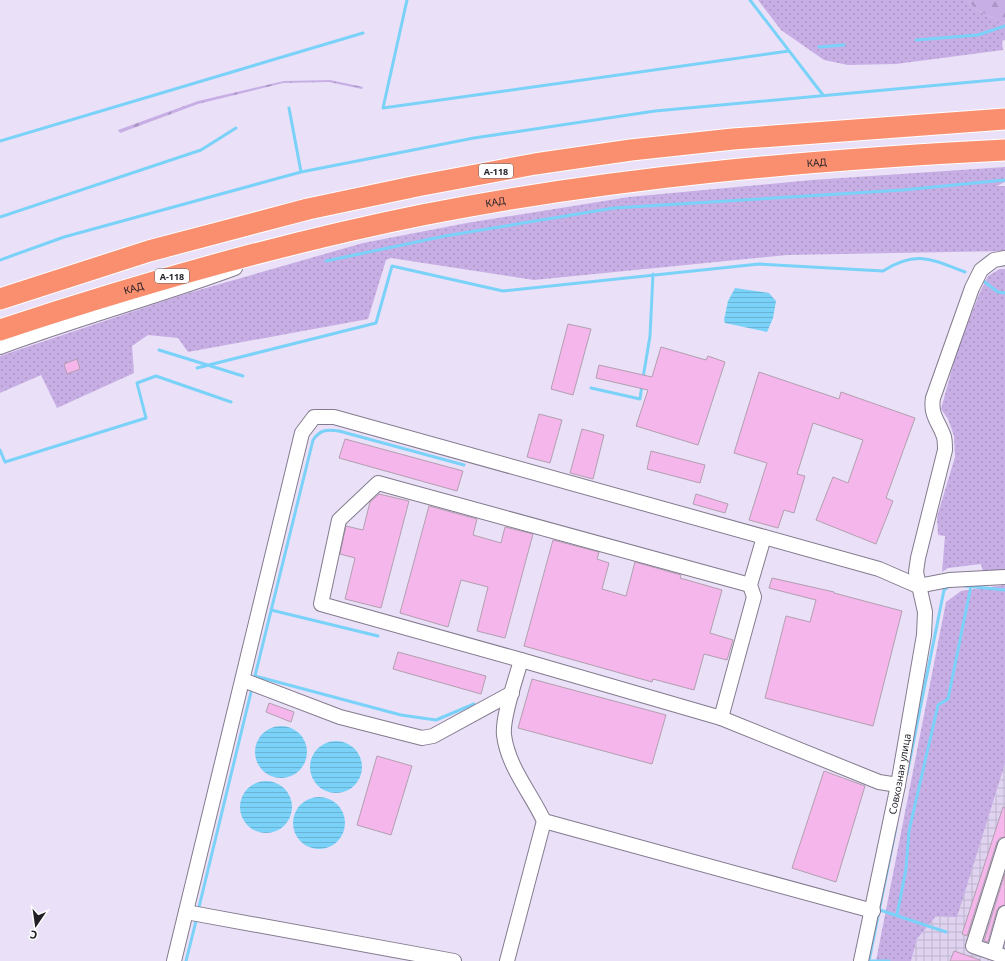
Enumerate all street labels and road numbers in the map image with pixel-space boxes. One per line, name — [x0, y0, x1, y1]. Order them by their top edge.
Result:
street label: КАД — [806, 154, 828, 170]
road number: А-118 — [479, 164, 513, 178]
street label: КАД — [484, 193, 507, 210]
road number: А-118 — [155, 269, 189, 283]
street label: КАД — [122, 278, 146, 297]
street label: Совхозная улица — [885, 732, 914, 816]

